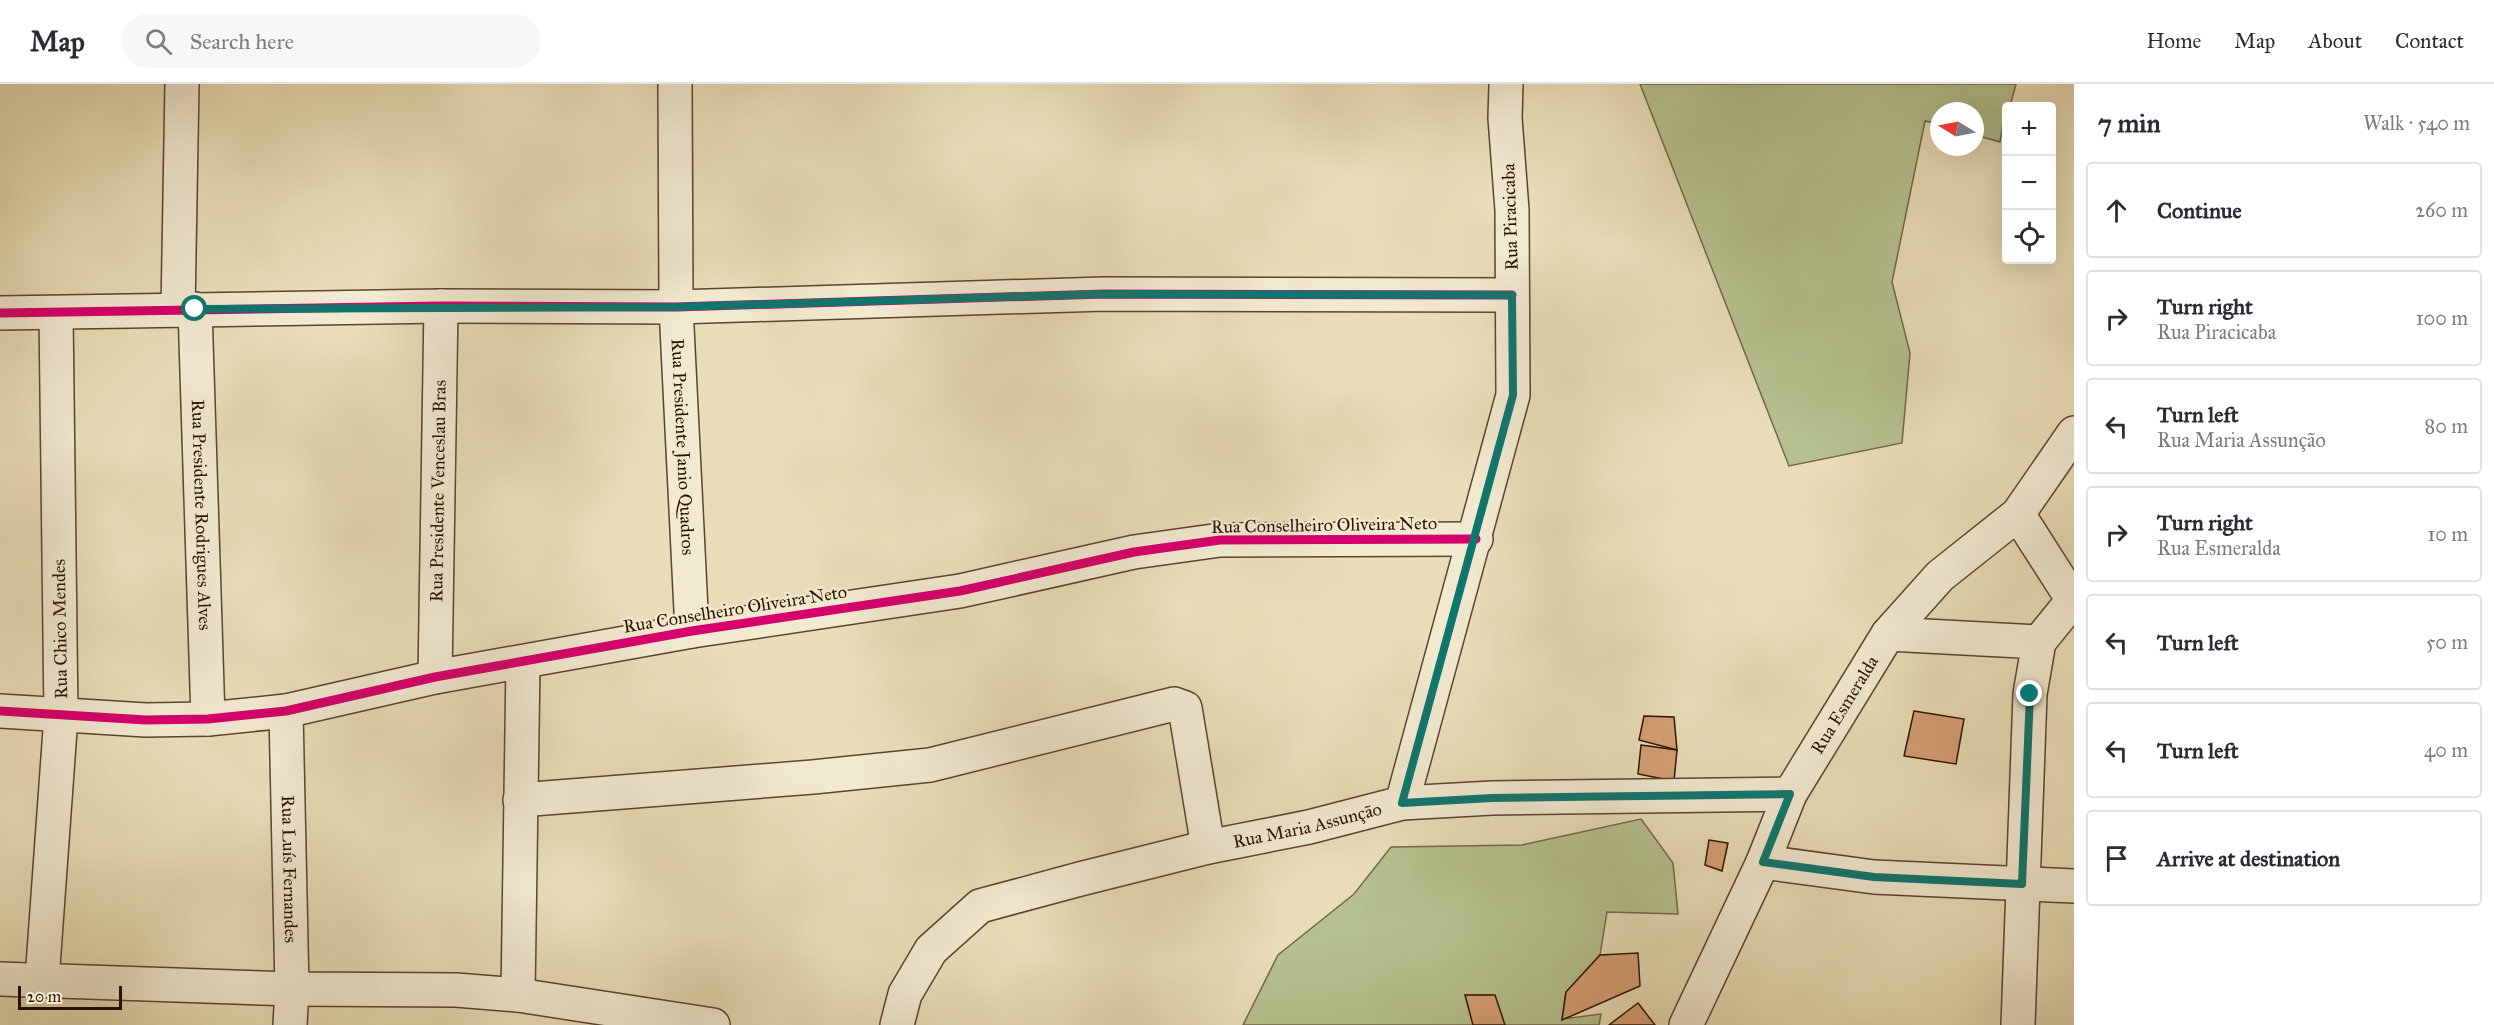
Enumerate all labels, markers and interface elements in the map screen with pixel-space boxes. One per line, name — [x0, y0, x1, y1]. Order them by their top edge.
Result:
search box — [121, 14, 541, 68]
text: Map — [30, 24, 85, 59]
icon: search — [142, 25, 175, 58]
text: Search here — [190, 28, 294, 55]
text: Home — [2146, 28, 2201, 54]
text: Map — [2234, 28, 2275, 54]
text: About — [2308, 28, 2362, 54]
text: Contact — [2395, 28, 2464, 54]
north arrow — [1930, 102, 1984, 156]
map controls — [2002, 102, 2056, 264]
button: + — [2002, 102, 2056, 156]
text: 7 min — [2098, 107, 2161, 139]
text: Walk · 540 m — [2363, 111, 2470, 135]
button: − — [2002, 156, 2056, 210]
street label: Rua Piracicaba — [1497, 163, 1523, 271]
icon: ahead — [2100, 194, 2133, 227]
text: Continue — [2157, 197, 2242, 224]
text: 260 m — [2415, 198, 2468, 222]
button: locate — [2002, 210, 2056, 264]
text: Turn right — [2157, 293, 2253, 320]
route start — [181, 295, 207, 321]
icon: right — [2100, 302, 2133, 335]
text: 100 m — [2416, 306, 2468, 330]
text: Rua Piracicaba — [2157, 320, 2276, 344]
street label: Rua Presidente Janio Quadros — [667, 338, 699, 556]
street label: Rua Presidente Venceslau Bras — [425, 380, 451, 602]
street label: Rua Presidente Rodrigues Alves — [187, 399, 216, 631]
text: Turn left — [2157, 401, 2239, 428]
icon: left — [2100, 410, 2133, 443]
text: 80 m — [2425, 414, 2468, 438]
text: Rua Maria Assunção — [2157, 428, 2326, 452]
text: Turn right — [2157, 509, 2253, 536]
street label: Rua Conselheiro Oliveira Neto — [1211, 512, 1437, 538]
icon: right — [2100, 518, 2133, 551]
text: 10 m — [2427, 522, 2468, 546]
text: Rua Esmeralda — [2157, 536, 2281, 560]
street label: Rua Chico Mendes — [48, 559, 72, 699]
street label: Rua Conselheiro Oliveira Neto — [621, 580, 849, 638]
icon: left — [2100, 626, 2133, 659]
text: Turn left — [2157, 629, 2239, 656]
text: 50 m — [2426, 630, 2468, 654]
street label: Rua Esmeralda — [1806, 651, 1883, 758]
route end — [2016, 680, 2042, 706]
icon: left — [2100, 734, 2133, 767]
text: Turn left — [2157, 737, 2239, 764]
text: 40 m — [2424, 738, 2468, 762]
street label: Rua Luís Fernandes — [277, 795, 302, 943]
street label: Rua Maria Assunção — [1231, 798, 1384, 853]
icon: arrive — [2100, 842, 2133, 875]
text: Arrive at destination — [2157, 845, 2340, 872]
scale bar — [18, 983, 122, 1010]
text: 20 m — [27, 987, 61, 1006]

